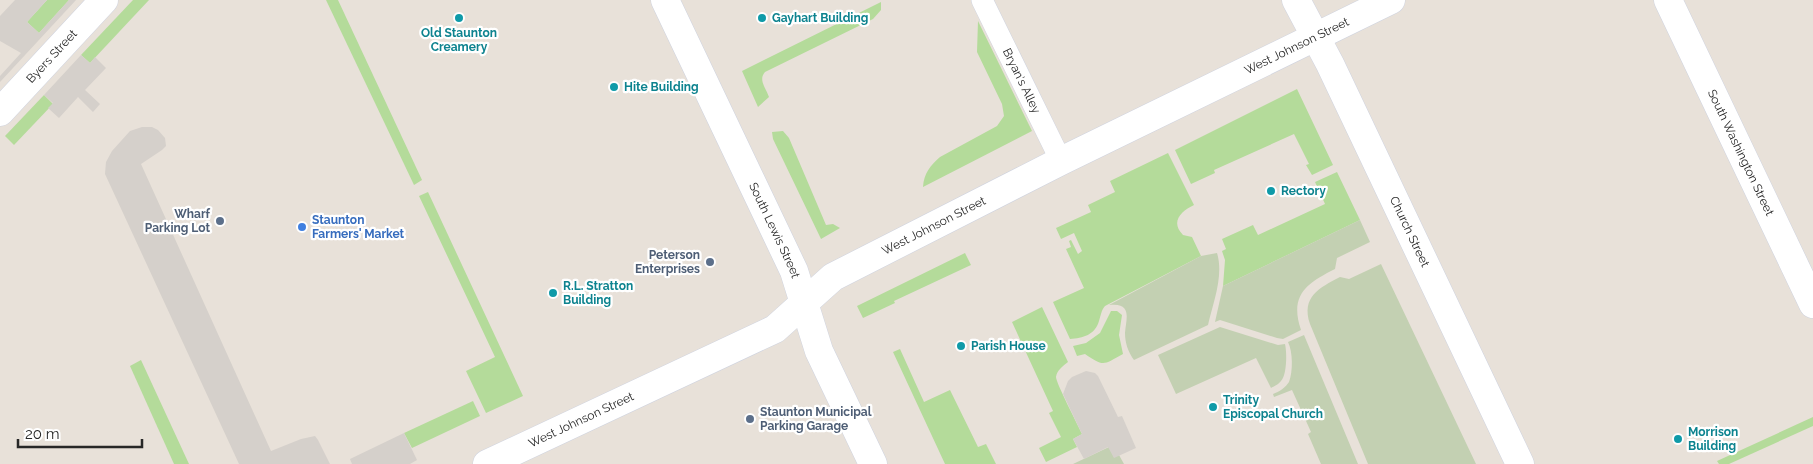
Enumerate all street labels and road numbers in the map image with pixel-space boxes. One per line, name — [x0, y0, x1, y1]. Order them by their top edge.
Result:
street label: West Johnson Street — [1242, 15, 1351, 77]
street label: Byers Street — [24, 27, 80, 86]
street label: Bryan's Alley — [1000, 46, 1044, 116]
street label: South Washington Street — [1705, 87, 1777, 218]
street label: South Lewis Street — [746, 180, 803, 280]
street label: West Johnson Street — [880, 194, 988, 258]
street label: Church Street — [1387, 194, 1432, 269]
street label: West Johnson Street — [526, 389, 636, 451]

